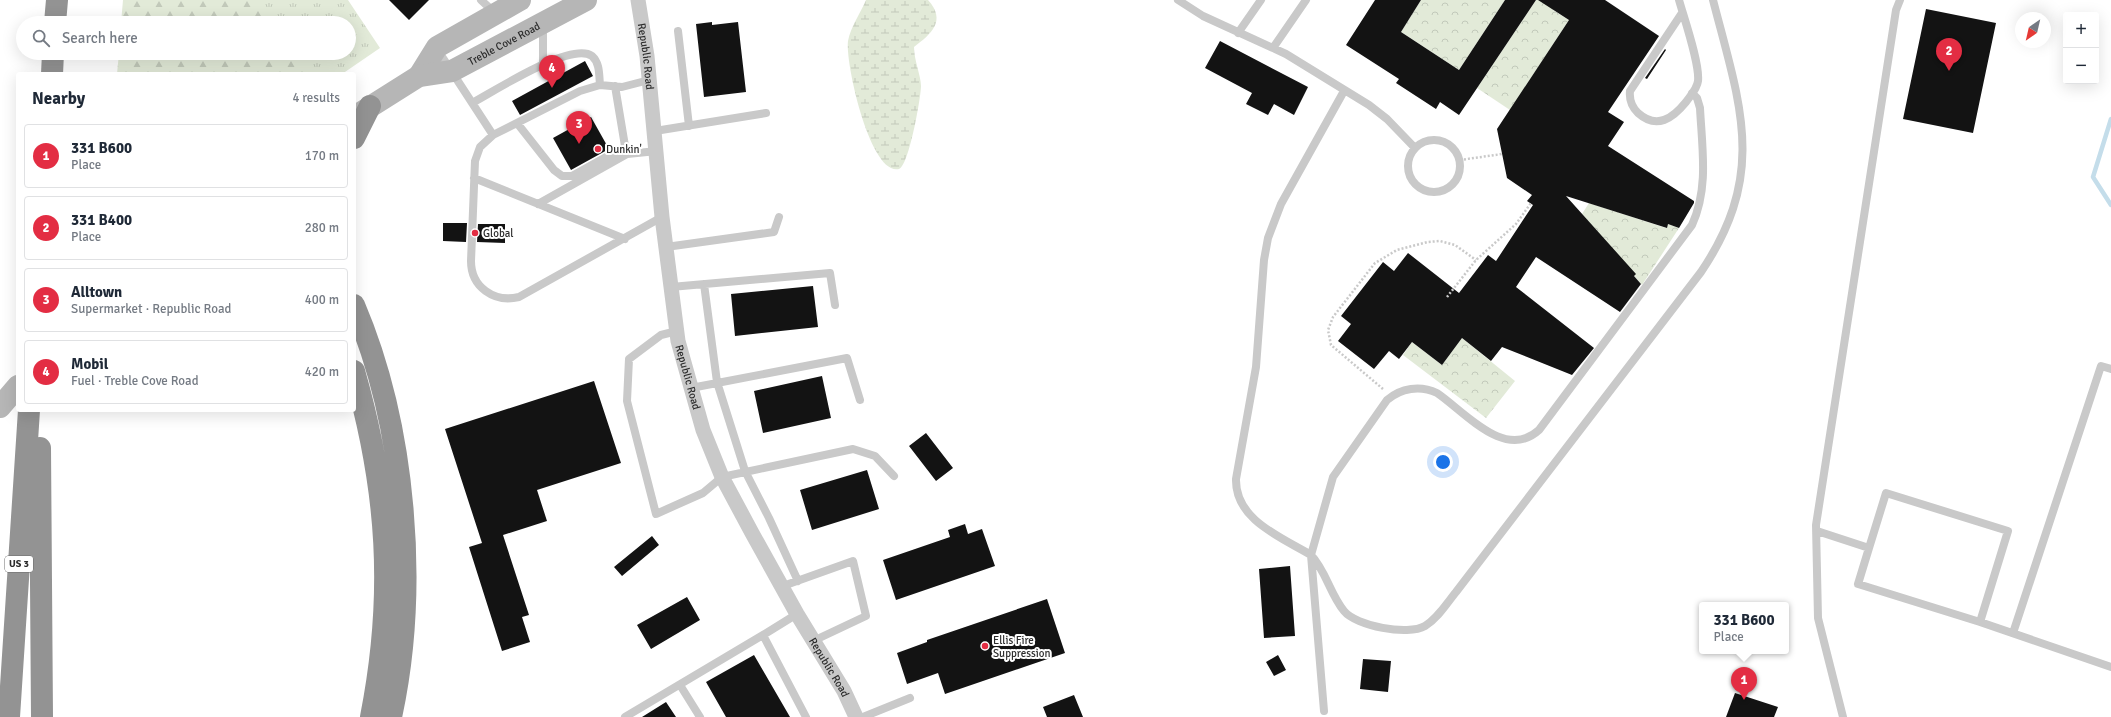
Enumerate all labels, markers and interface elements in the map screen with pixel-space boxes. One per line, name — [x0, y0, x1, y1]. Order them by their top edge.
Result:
north arrow — [2015, 12, 2051, 48]
map controls — [2063, 12, 2099, 84]
button: + — [2063, 12, 2099, 48]
search box — [16, 16, 356, 60]
street label: Treble Cove Road — [466, 19, 542, 68]
street label: Republic Road — [635, 22, 657, 90]
icon: search — [30, 27, 52, 49]
text: Search here — [62, 29, 138, 47]
pin: 2 — [1936, 38, 1962, 71]
button: − — [2063, 48, 2099, 84]
pin: 4 — [539, 55, 565, 88]
text: Nearby — [32, 88, 85, 109]
text: 4 results — [292, 90, 340, 106]
pin: 3 — [566, 111, 592, 144]
text: 331 B600 — [71, 139, 132, 157]
place label: Dunkin' — [606, 143, 642, 156]
marker: Dunkin' — [593, 144, 603, 154]
text: 1 — [42, 148, 50, 164]
text: 170 m — [305, 148, 339, 164]
text: Place — [71, 157, 101, 173]
text: 331 B400 — [71, 211, 132, 229]
text: 2 — [42, 220, 50, 236]
text: 280 m — [305, 220, 339, 236]
place label: Global — [483, 227, 514, 240]
marker: Global — [470, 228, 480, 238]
text: Place — [71, 229, 101, 245]
text: Alltown — [71, 283, 122, 301]
text: 3 — [42, 292, 50, 308]
text: 400 m — [305, 292, 339, 308]
text: Supermarket · Republic Road — [71, 301, 231, 317]
street label: Republic Road — [673, 343, 704, 411]
text: Mobil — [71, 355, 109, 373]
text: 4 — [42, 364, 50, 380]
text: 420 m — [305, 364, 339, 380]
text: Fuel · Treble Cove Road — [71, 373, 199, 389]
your location — [1433, 452, 1453, 472]
road number: US 3 — [5, 556, 33, 572]
popup — [1699, 602, 1789, 654]
text: 331 B600 — [1713, 611, 1775, 629]
text: Place — [1713, 629, 1744, 645]
place label: Ellis Fire Suppression — [993, 634, 1050, 660]
street label: Republic Road — [806, 635, 852, 699]
marker: Ellis Fire Suppression — [980, 641, 990, 651]
pin: 1 — [1731, 667, 1757, 700]

